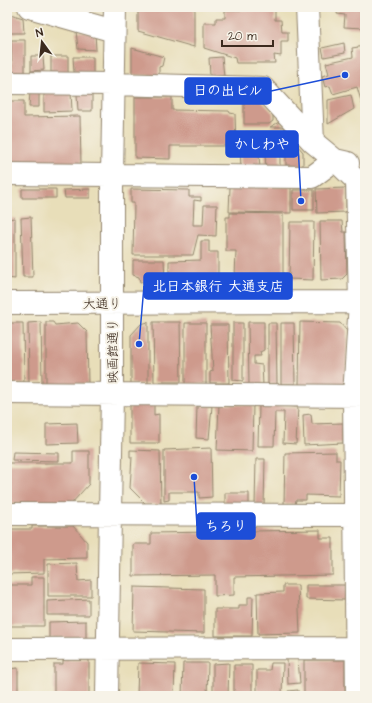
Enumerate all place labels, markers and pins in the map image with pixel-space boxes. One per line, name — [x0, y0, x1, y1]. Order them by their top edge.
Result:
callout: 日の出ビル — [185, 78, 271, 104]
callout: かしわや — [226, 131, 298, 157]
callout: 北日本銀行 大通支店 — [144, 273, 292, 299]
callout: ちろり — [197, 513, 255, 539]

